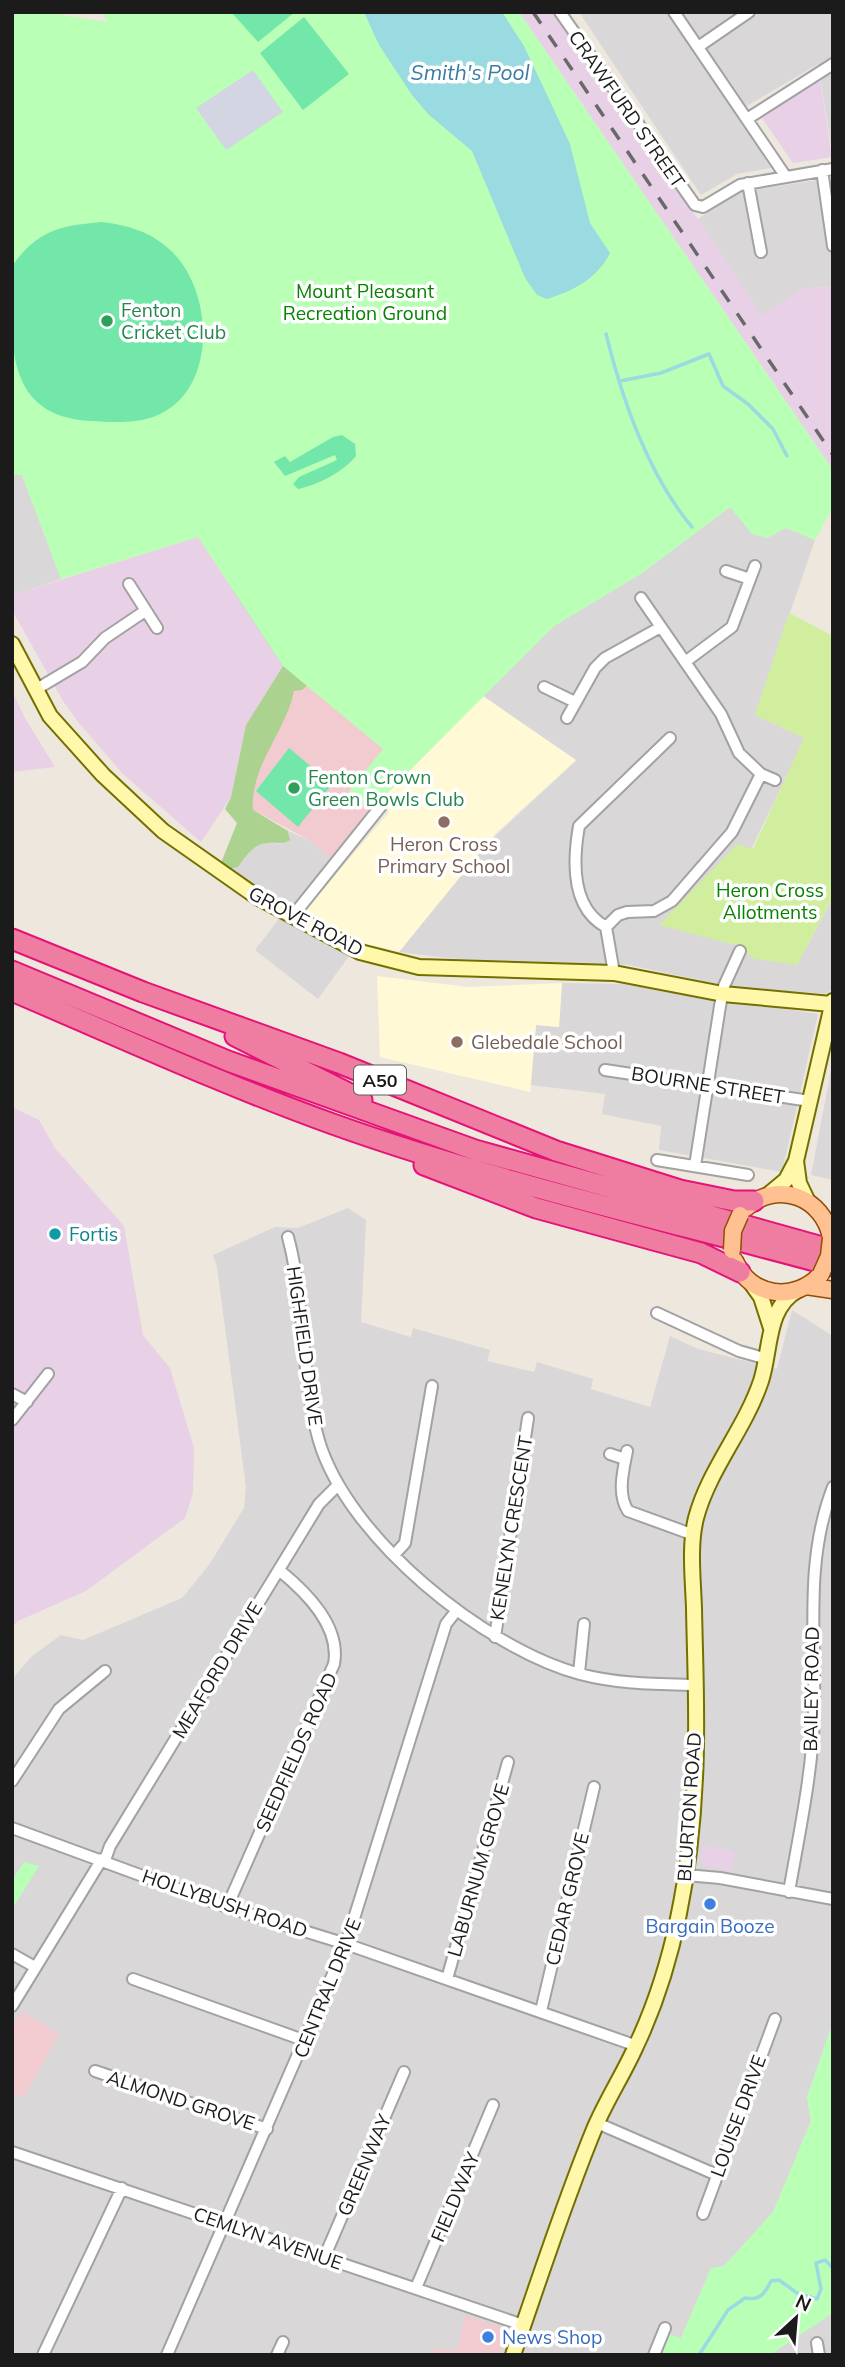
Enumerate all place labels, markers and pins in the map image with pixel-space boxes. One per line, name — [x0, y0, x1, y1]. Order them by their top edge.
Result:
place label: Fenton Cricket Club — [121, 298, 226, 344]
marker: Fenton Cricket Club — [99, 313, 115, 329]
place label: Fenton Crown Green Bowls Club — [308, 765, 464, 811]
marker: Fenton Crown Green Bowls Club — [286, 780, 302, 796]
marker: Heron Cross Primary School — [436, 814, 452, 830]
place label: Heron Cross Primary School — [378, 832, 510, 878]
place label: Glebedale School — [471, 1030, 623, 1054]
marker: Glebedale School — [449, 1034, 465, 1050]
place label: Fortis — [69, 1222, 118, 1246]
marker: Fortis — [47, 1226, 63, 1242]
marker: Bargain Booze — [702, 1896, 718, 1912]
place label: Bargain Booze — [645, 1914, 775, 1938]
place label: News Shop — [502, 2325, 602, 2349]
marker: News Shop — [480, 2329, 496, 2345]

